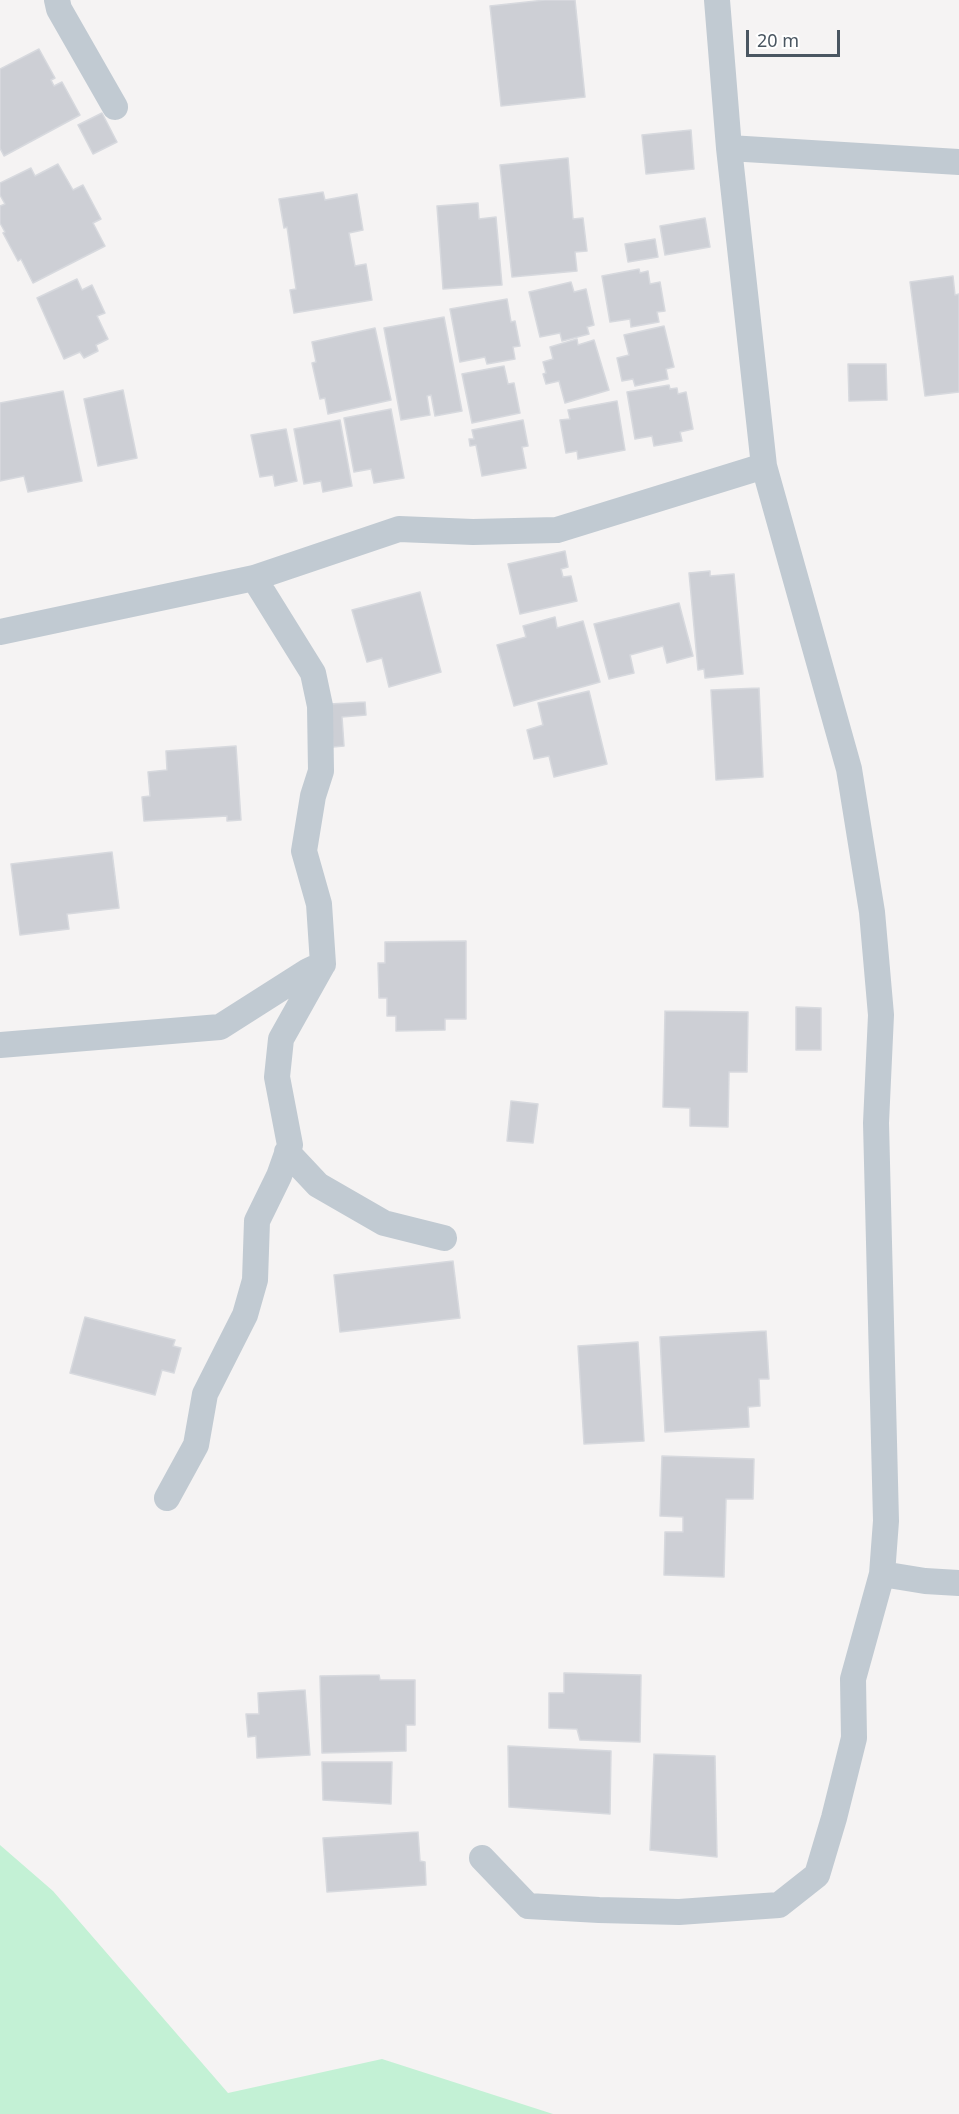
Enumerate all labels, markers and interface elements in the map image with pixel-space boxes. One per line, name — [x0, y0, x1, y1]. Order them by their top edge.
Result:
scale bar — [749, 18, 844, 56]
text: 20 m — [757, 28, 799, 52]

